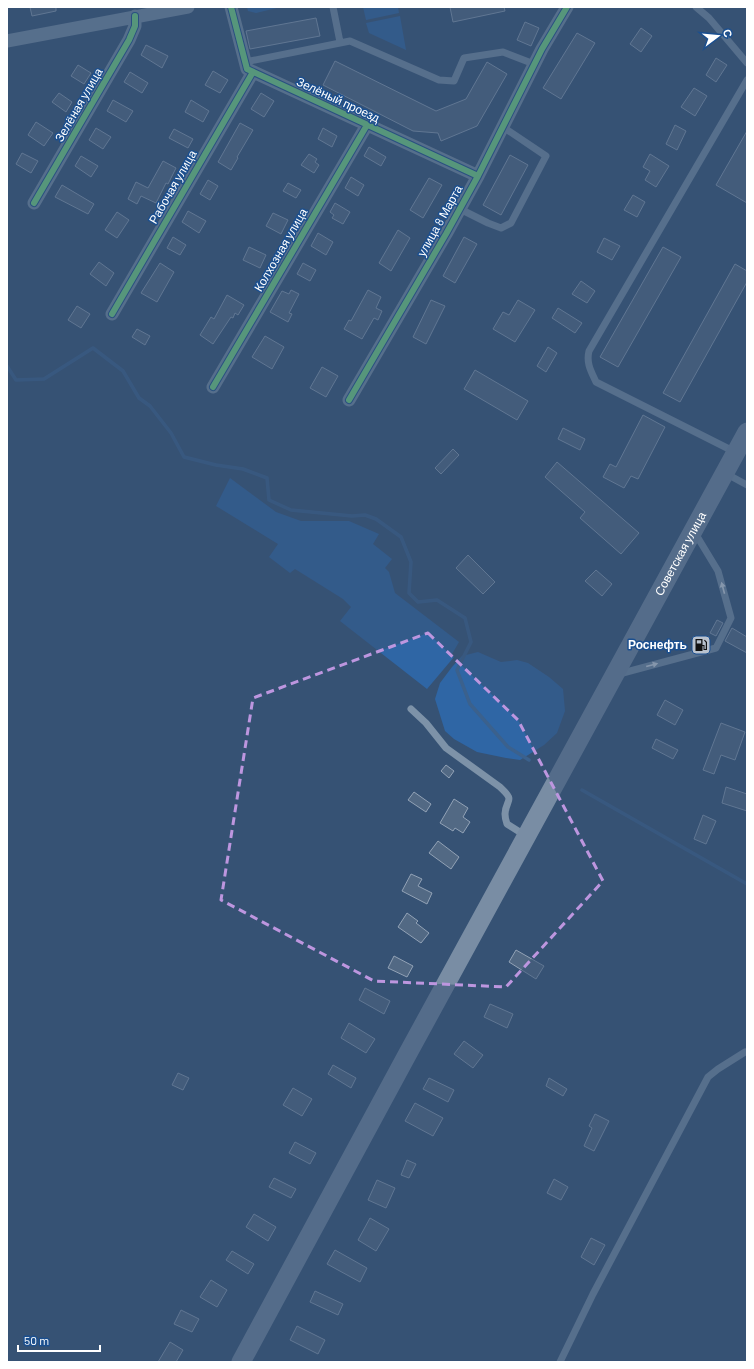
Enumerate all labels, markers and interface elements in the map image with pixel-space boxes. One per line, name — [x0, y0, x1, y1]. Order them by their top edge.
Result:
north arrow — [698, 16, 738, 56]
text: С — [721, 27, 735, 39]
street label: Зелёная улица — [51, 65, 106, 144]
street label: Зелёный проезд — [294, 74, 382, 125]
street label: Рабочая улица — [145, 147, 200, 226]
street label: улица 8 Марта — [414, 182, 465, 259]
street label: Колхозная улица — [251, 205, 311, 294]
street label: Советская улица — [651, 509, 708, 598]
one-way arrow — [720, 582, 726, 594]
fuel station icon: Роснефть — [690, 634, 712, 656]
place label: Роснефть — [628, 637, 687, 652]
one-way arrow — [647, 662, 659, 668]
scale bar — [18, 1327, 100, 1353]
text: 50 m — [24, 1333, 49, 1347]

